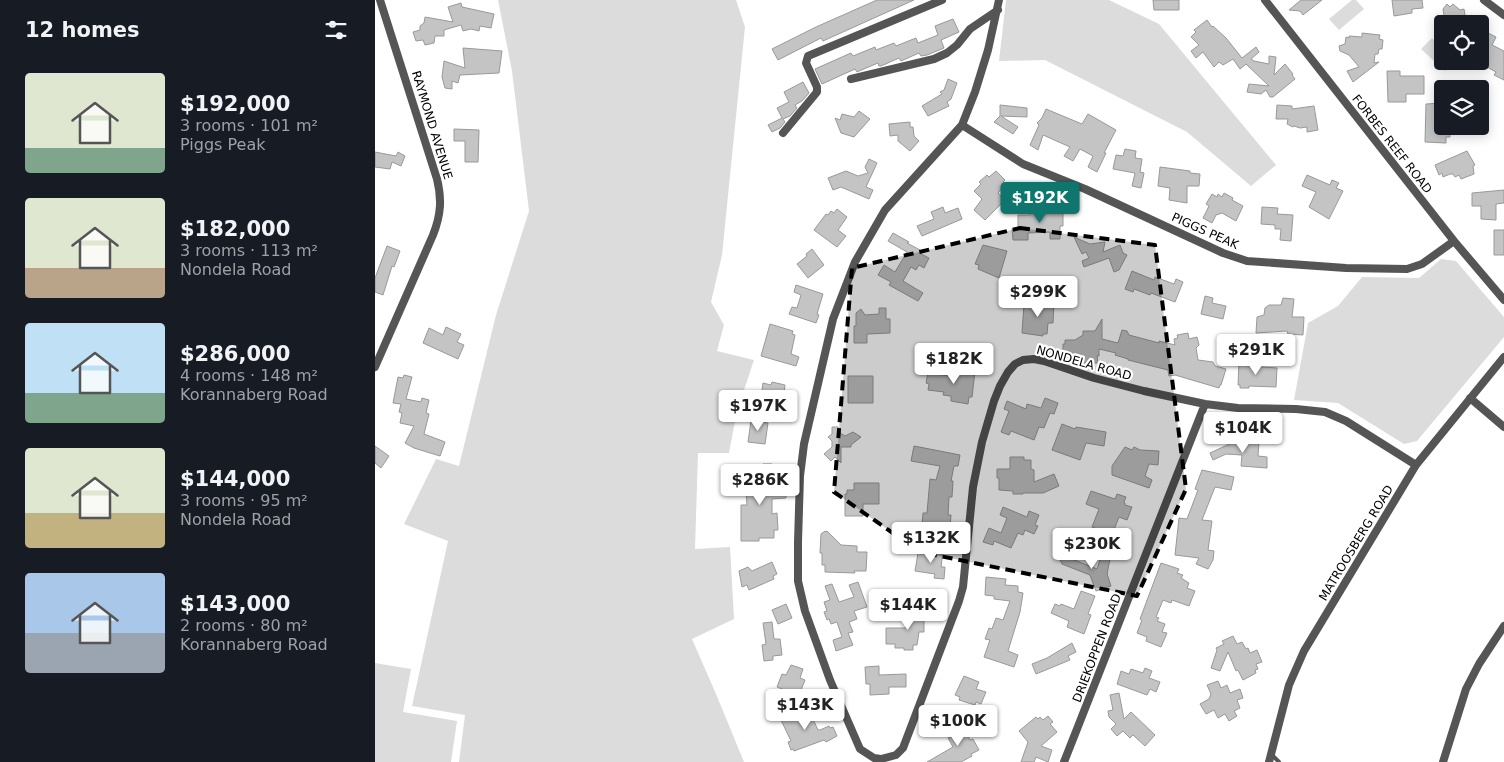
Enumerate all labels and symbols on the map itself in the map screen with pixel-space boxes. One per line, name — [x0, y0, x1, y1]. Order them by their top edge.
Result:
street label: RAYMOND AVENUE — [409, 69, 455, 181]
street label: FORBES REEF ROAD — [1349, 92, 1435, 196]
pin: $192K — [1005, 182, 1075, 224]
street label: PIGGS PEAK — [1169, 210, 1242, 252]
pin: $299K — [1003, 276, 1073, 318]
pin: $291K — [1221, 334, 1291, 376]
pin: $182K — [919, 342, 989, 385]
street label: NONDELA ROAD — [1035, 343, 1133, 383]
pin: $197K — [723, 390, 793, 432]
pin: $104K — [1208, 412, 1278, 454]
pin: $286K — [725, 464, 795, 506]
street label: MATROOSBERG ROAD — [1316, 483, 1396, 603]
pin: $132K — [896, 522, 966, 564]
pin: $230K — [1057, 528, 1127, 570]
pin: $144K — [873, 588, 943, 631]
street label: DRIEKOPPEN ROAD — [1070, 592, 1124, 704]
pin: $143K — [770, 688, 840, 731]
pin: $100K — [923, 704, 993, 747]

